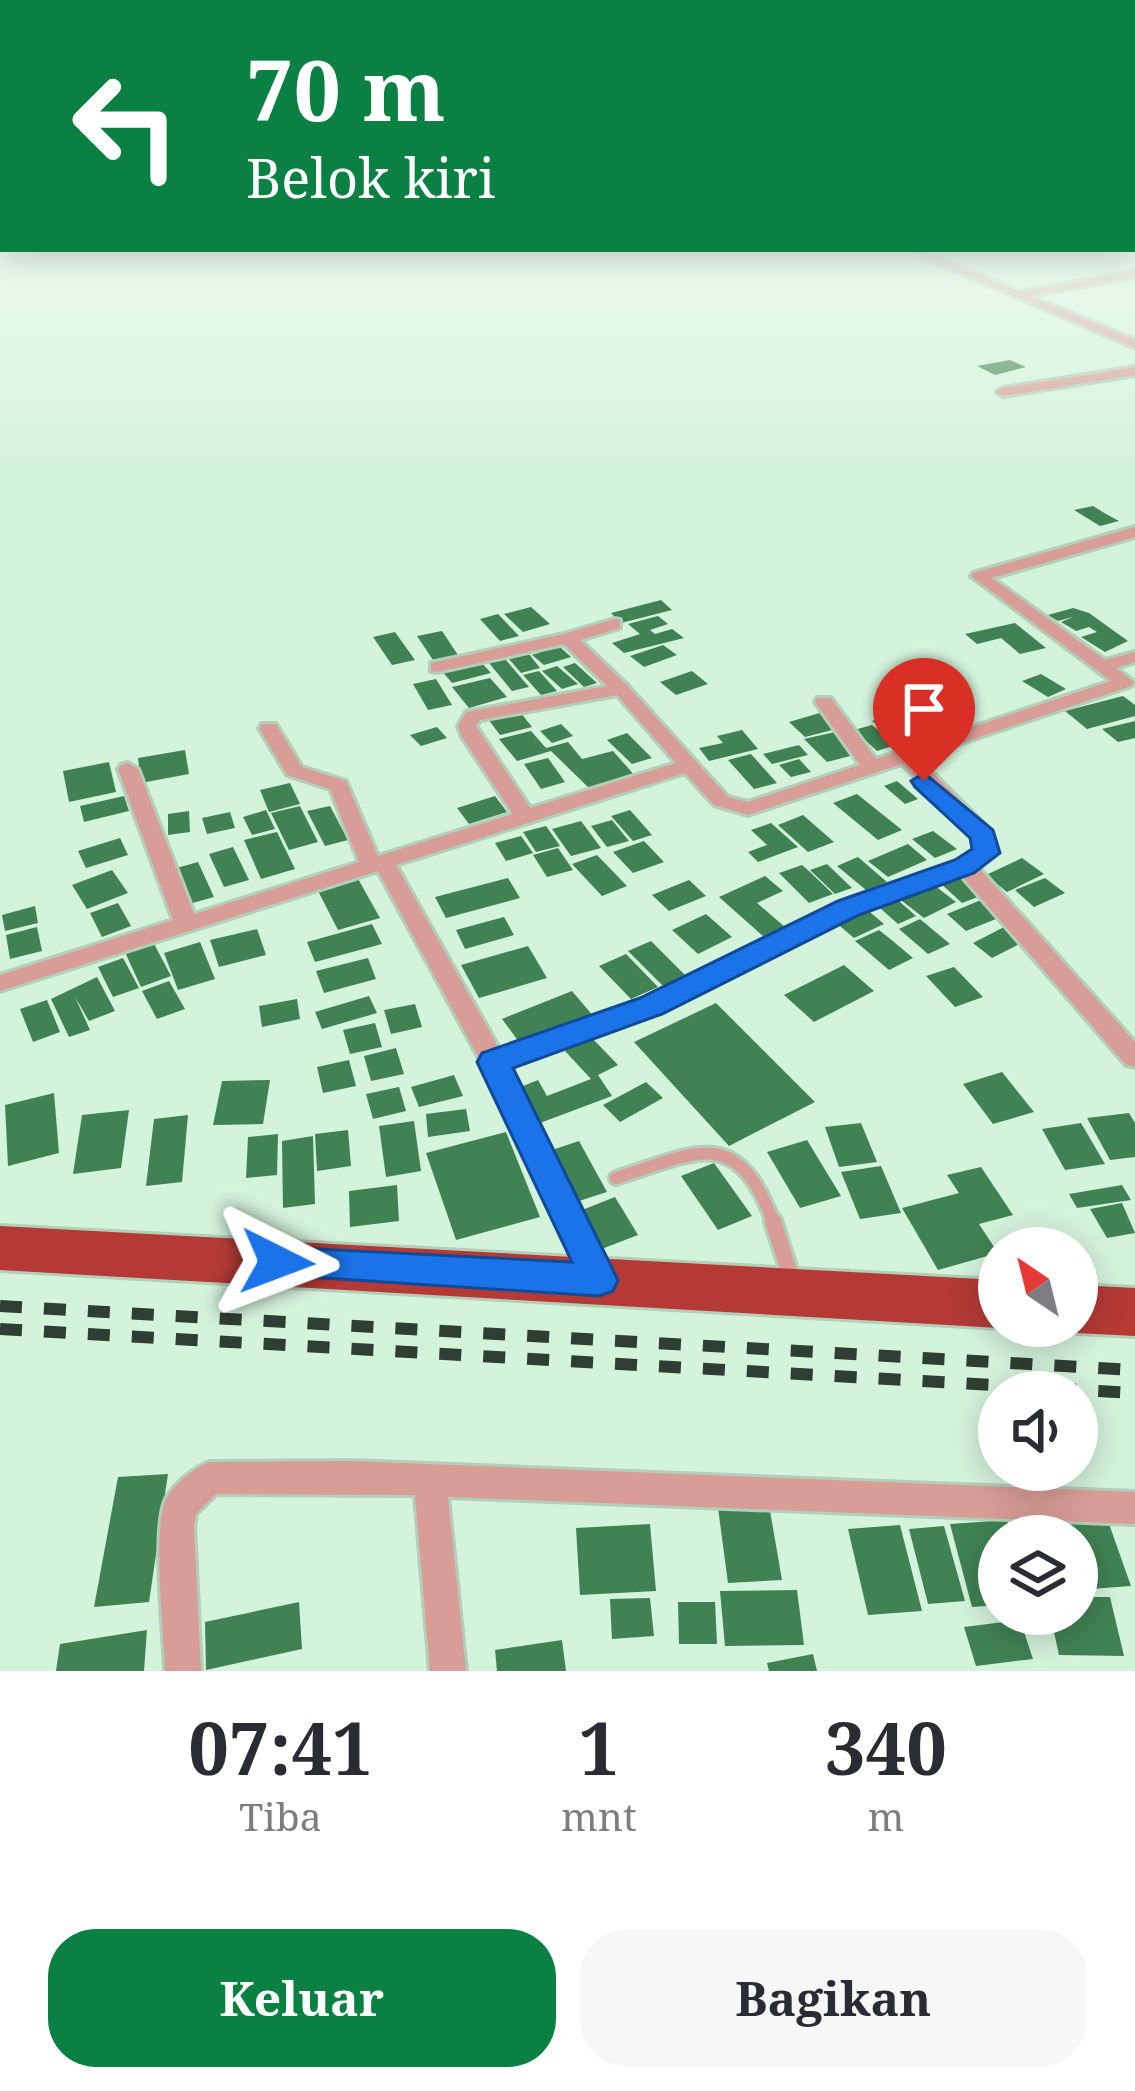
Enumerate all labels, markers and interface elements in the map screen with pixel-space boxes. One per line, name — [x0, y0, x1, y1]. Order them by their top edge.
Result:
text: 70 m — [246, 31, 446, 146]
icon: left — [48, 48, 204, 204]
text: Belok kiri — [246, 140, 495, 214]
pin — [873, 658, 975, 781]
icon: arrive — [891, 676, 957, 742]
position arrow — [214, 1199, 340, 1325]
north arrow — [978, 1227, 1098, 1347]
map controls — [978, 1227, 1098, 1635]
button: sound — [978, 1371, 1098, 1491]
button: layers — [978, 1515, 1098, 1635]
text: 07:41 — [188, 1698, 373, 1796]
text: 1 — [578, 1698, 619, 1796]
text: 340 — [825, 1698, 947, 1796]
text: Tiba — [239, 1789, 322, 1842]
text: mnt — [561, 1789, 637, 1842]
text: m — [867, 1789, 904, 1842]
button: Keluar — [48, 1929, 556, 2067]
button: Bagikan — [580, 1929, 1087, 2067]

